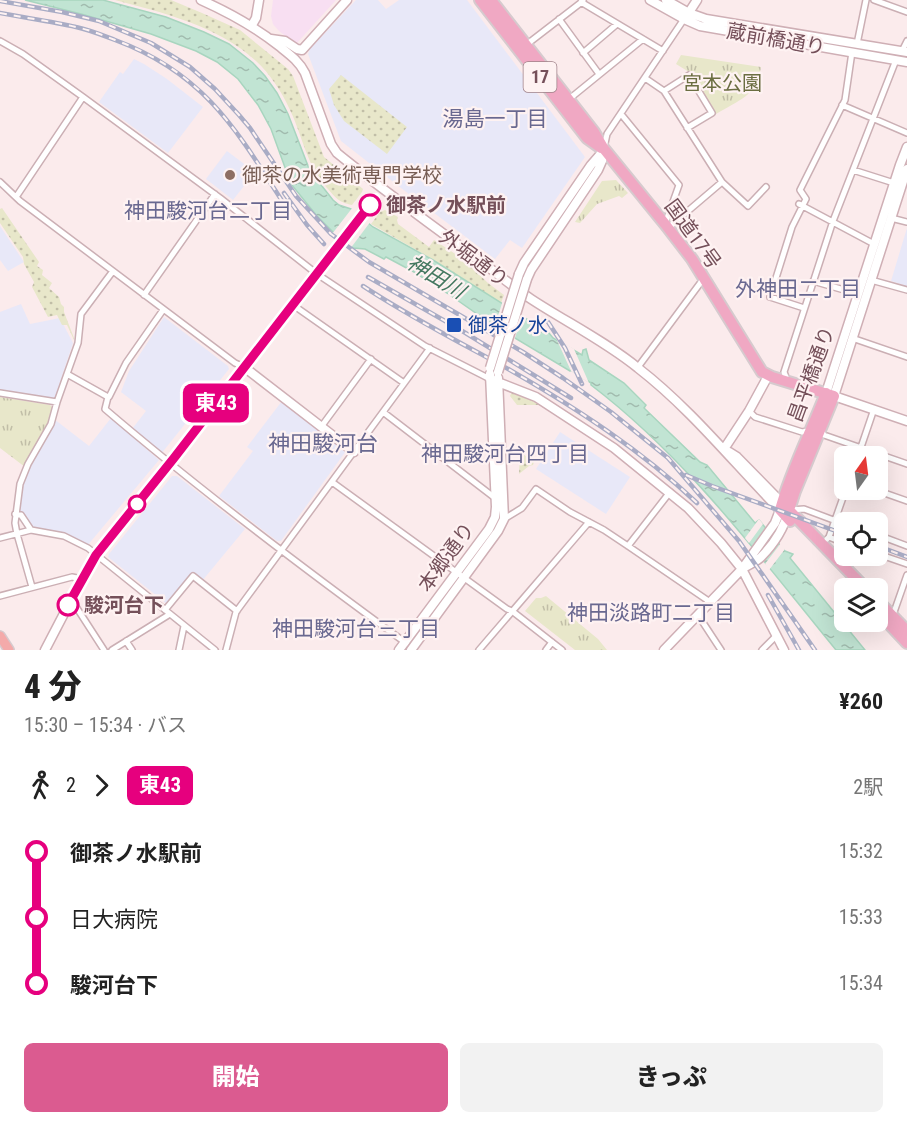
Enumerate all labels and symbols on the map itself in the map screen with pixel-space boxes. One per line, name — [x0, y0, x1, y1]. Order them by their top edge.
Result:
street label: 蔵前橋通り — [725, 18, 827, 60]
road number: 17 — [524, 62, 556, 92]
park label: 宮本公園 — [682, 71, 762, 95]
district label: 湯島一丁目 — [443, 107, 548, 131]
place label: 御茶の水美術専門学校 — [242, 163, 442, 187]
marker: 御茶の水美術専門学校 — [223, 168, 237, 182]
place label: 御茶ノ水駅前 — [386, 193, 506, 217]
marker: 御茶ノ水駅前 — [359, 194, 381, 216]
street label: 国道17号 — [660, 195, 726, 273]
district label: 神田駿河台二丁目 — [124, 199, 292, 223]
street label: 外堀通り — [435, 224, 513, 292]
water label: 神田川 — [403, 250, 471, 305]
district label: 外神田二丁目 — [735, 277, 861, 301]
place label: 御茶ノ水 — [468, 313, 548, 337]
marker: 御茶ノ水 — [445, 316, 463, 334]
street label: 昌平橋通り — [783, 323, 839, 425]
line badge: 東43 — [182, 384, 250, 422]
district label: 神田駿河台 — [268, 431, 378, 456]
district label: 神田駿河台四丁目 — [421, 442, 589, 466]
north arrow — [834, 446, 888, 500]
unlabelled marker — [128, 495, 146, 513]
street label: 本郷通り — [413, 518, 479, 596]
place label: 駿河台下 — [84, 593, 164, 617]
marker: 駿河台下 — [57, 594, 79, 616]
district label: 神田淡路町二丁目 — [567, 601, 735, 625]
district label: 神田駿河台三丁目 — [272, 617, 440, 641]

